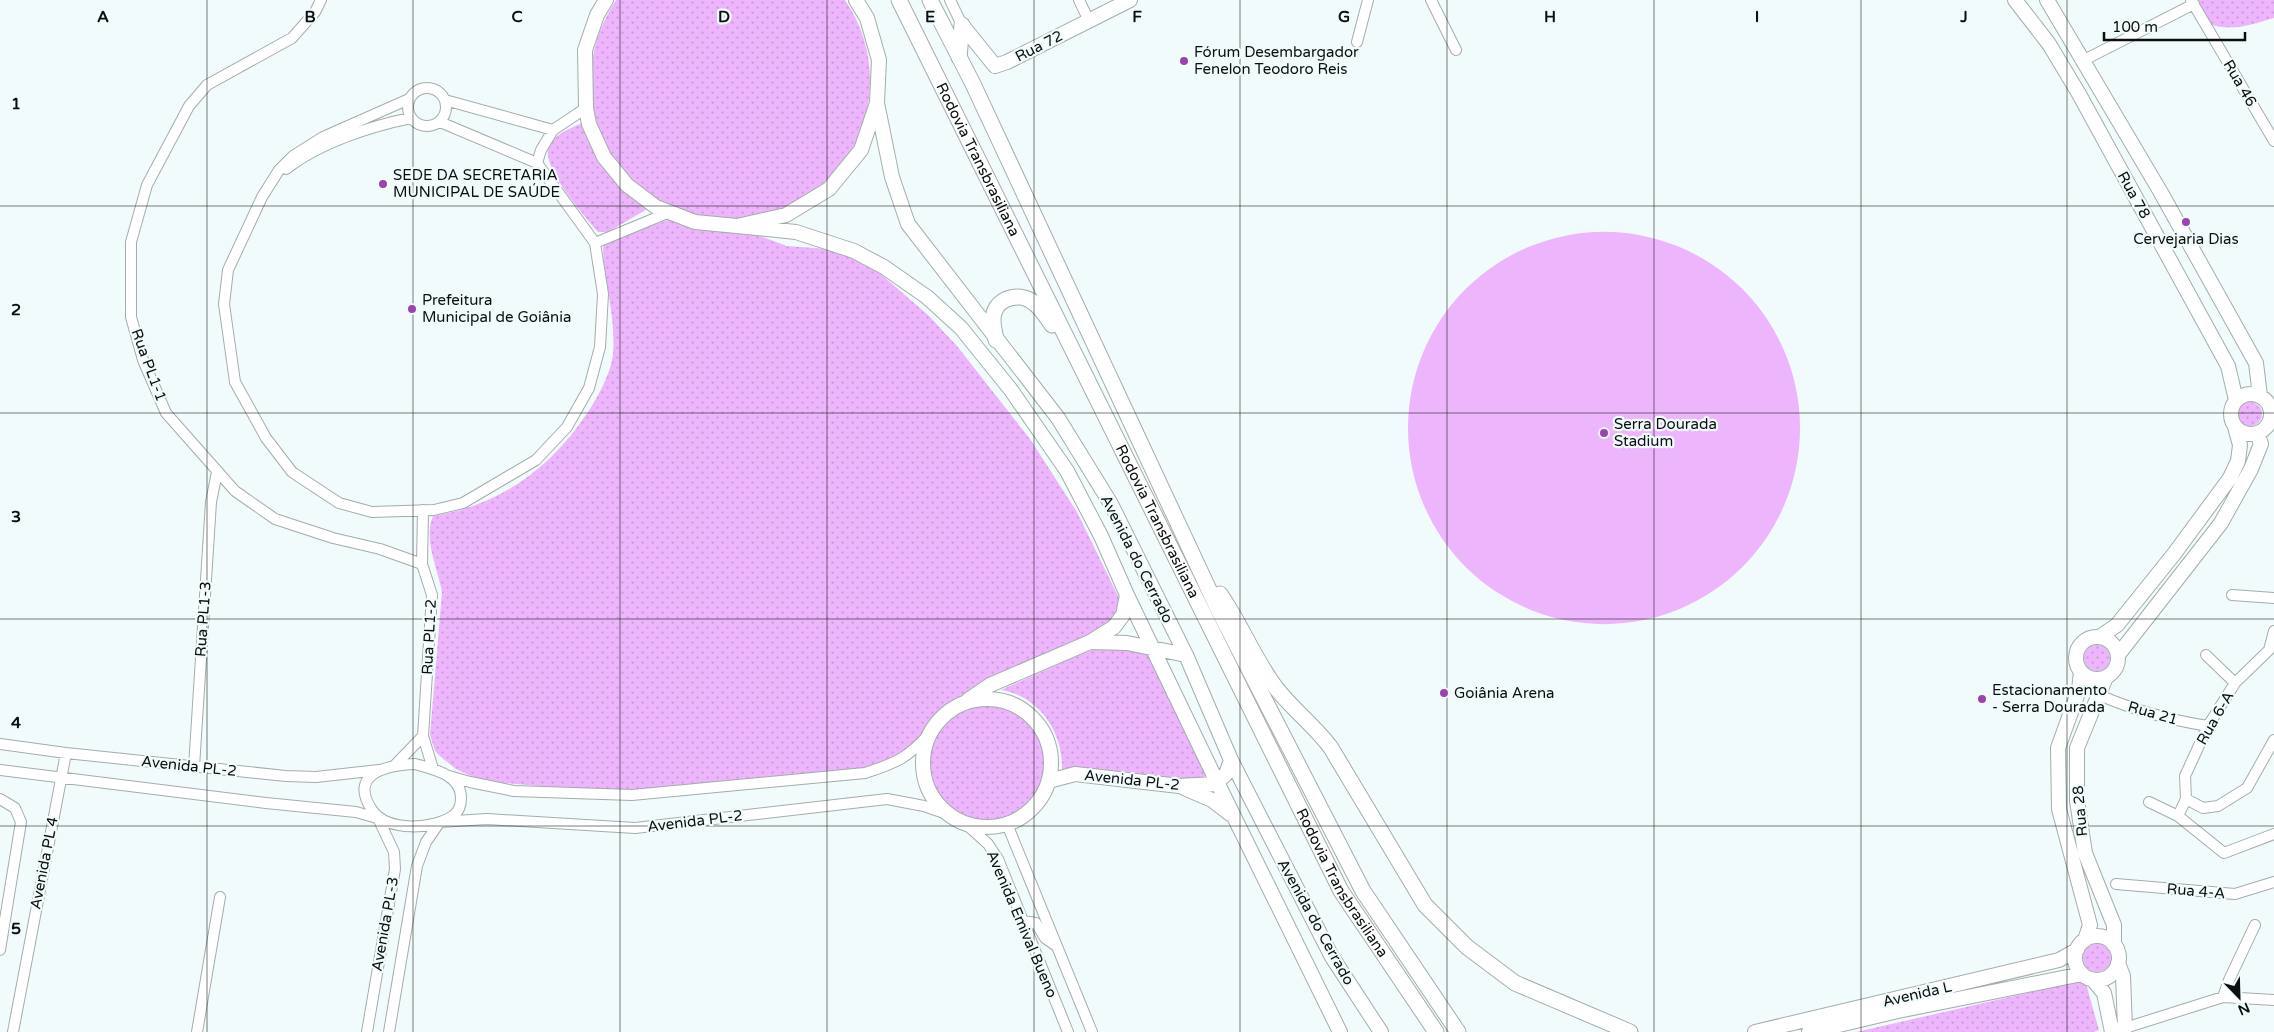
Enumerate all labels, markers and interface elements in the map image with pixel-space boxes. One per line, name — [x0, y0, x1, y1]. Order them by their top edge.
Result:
text: A — [97, 7, 109, 27]
text: B — [304, 7, 316, 27]
text: C — [511, 7, 523, 27]
text: D — [718, 7, 730, 27]
text: E — [925, 7, 935, 27]
text: F — [1132, 7, 1142, 27]
text: G — [1338, 7, 1350, 27]
text: H — [1544, 7, 1556, 27]
text: I — [1755, 7, 1759, 27]
text: J — [1959, 7, 1968, 27]
scale bar — [2104, 10, 2245, 42]
text: 100 m — [2112, 18, 2158, 36]
street label: Rua 72 — [1012, 26, 1066, 66]
place label: Fórum Desembargador Fenelon Teodoro Reis — [1194, 43, 1359, 78]
marker: Fórum Desembargador Fenelon Teodoro Reis — [1178, 55, 1190, 67]
street label: Rua 46 — [2219, 56, 2261, 110]
street label: Rodovia Transbrasiliana — [932, 80, 1024, 239]
text: 1 — [11, 94, 21, 114]
place label: SEDE DA SECRETARIA MUNICIPAL DE SAÚDE — [393, 166, 560, 201]
street label: Rua 78 — [2114, 168, 2154, 222]
marker: SEDE DA SECRETARIA MUNICIPAL DE SAÚDE — [377, 178, 389, 190]
marker: Cervejaria Dias — [2180, 216, 2192, 228]
place label: Cervejaria Dias — [2133, 230, 2239, 248]
place label: Prefeitura Municipal de Goiânia — [422, 291, 571, 326]
text: 2 — [11, 300, 21, 320]
marker: Prefeitura Municipal de Goiânia — [406, 303, 418, 315]
street label: Rua PL1-1 — [128, 326, 170, 404]
place label: Serra Dourada Stadium — [1614, 415, 1717, 450]
marker: Serra Dourada Stadium — [1598, 427, 1610, 439]
street label: Rodovia Transbrasiliana — [1112, 442, 1203, 601]
street label: Avenida do Cerrado — [1097, 492, 1177, 626]
text: 3 — [11, 507, 21, 527]
street label: Rua PL1-3 — [191, 581, 215, 657]
street label: Rua PL1-2 — [418, 599, 440, 675]
place label: Estacionamento - Serra Dourada — [1992, 681, 2107, 716]
place label: Goiânia Arena — [1454, 684, 1555, 702]
marker: Goiânia Arena — [1438, 687, 1450, 699]
street label: Rua 6-A — [2193, 688, 2237, 748]
marker: Estacionamento - Serra Dourada — [1976, 693, 1988, 705]
street label: Rua 21 — [2126, 697, 2180, 729]
text: 4 — [11, 713, 21, 733]
street label: Avenida PL-2 — [140, 752, 238, 780]
street label: Avenida PL-2 — [1083, 766, 1181, 794]
street label: Rua 28 — [2069, 785, 2091, 837]
street label: Rodovia Transbrasiliana — [1292, 805, 1392, 961]
street label: Avenida PL-2 — [646, 806, 744, 836]
street label: Avenida PL 4 — [26, 815, 62, 911]
street label: Avenida Emival Bueno — [983, 847, 1061, 1001]
street label: Avenida do Cerrado — [1274, 856, 1358, 988]
street label: Avenida PL-3 — [368, 875, 402, 973]
street label: Rua 4-A — [2166, 879, 2226, 903]
text: 5 — [11, 919, 21, 939]
north arrow — [2214, 972, 2264, 1022]
street label: Avenida L — [1881, 977, 1954, 1011]
text: N — [2235, 998, 2252, 1019]

